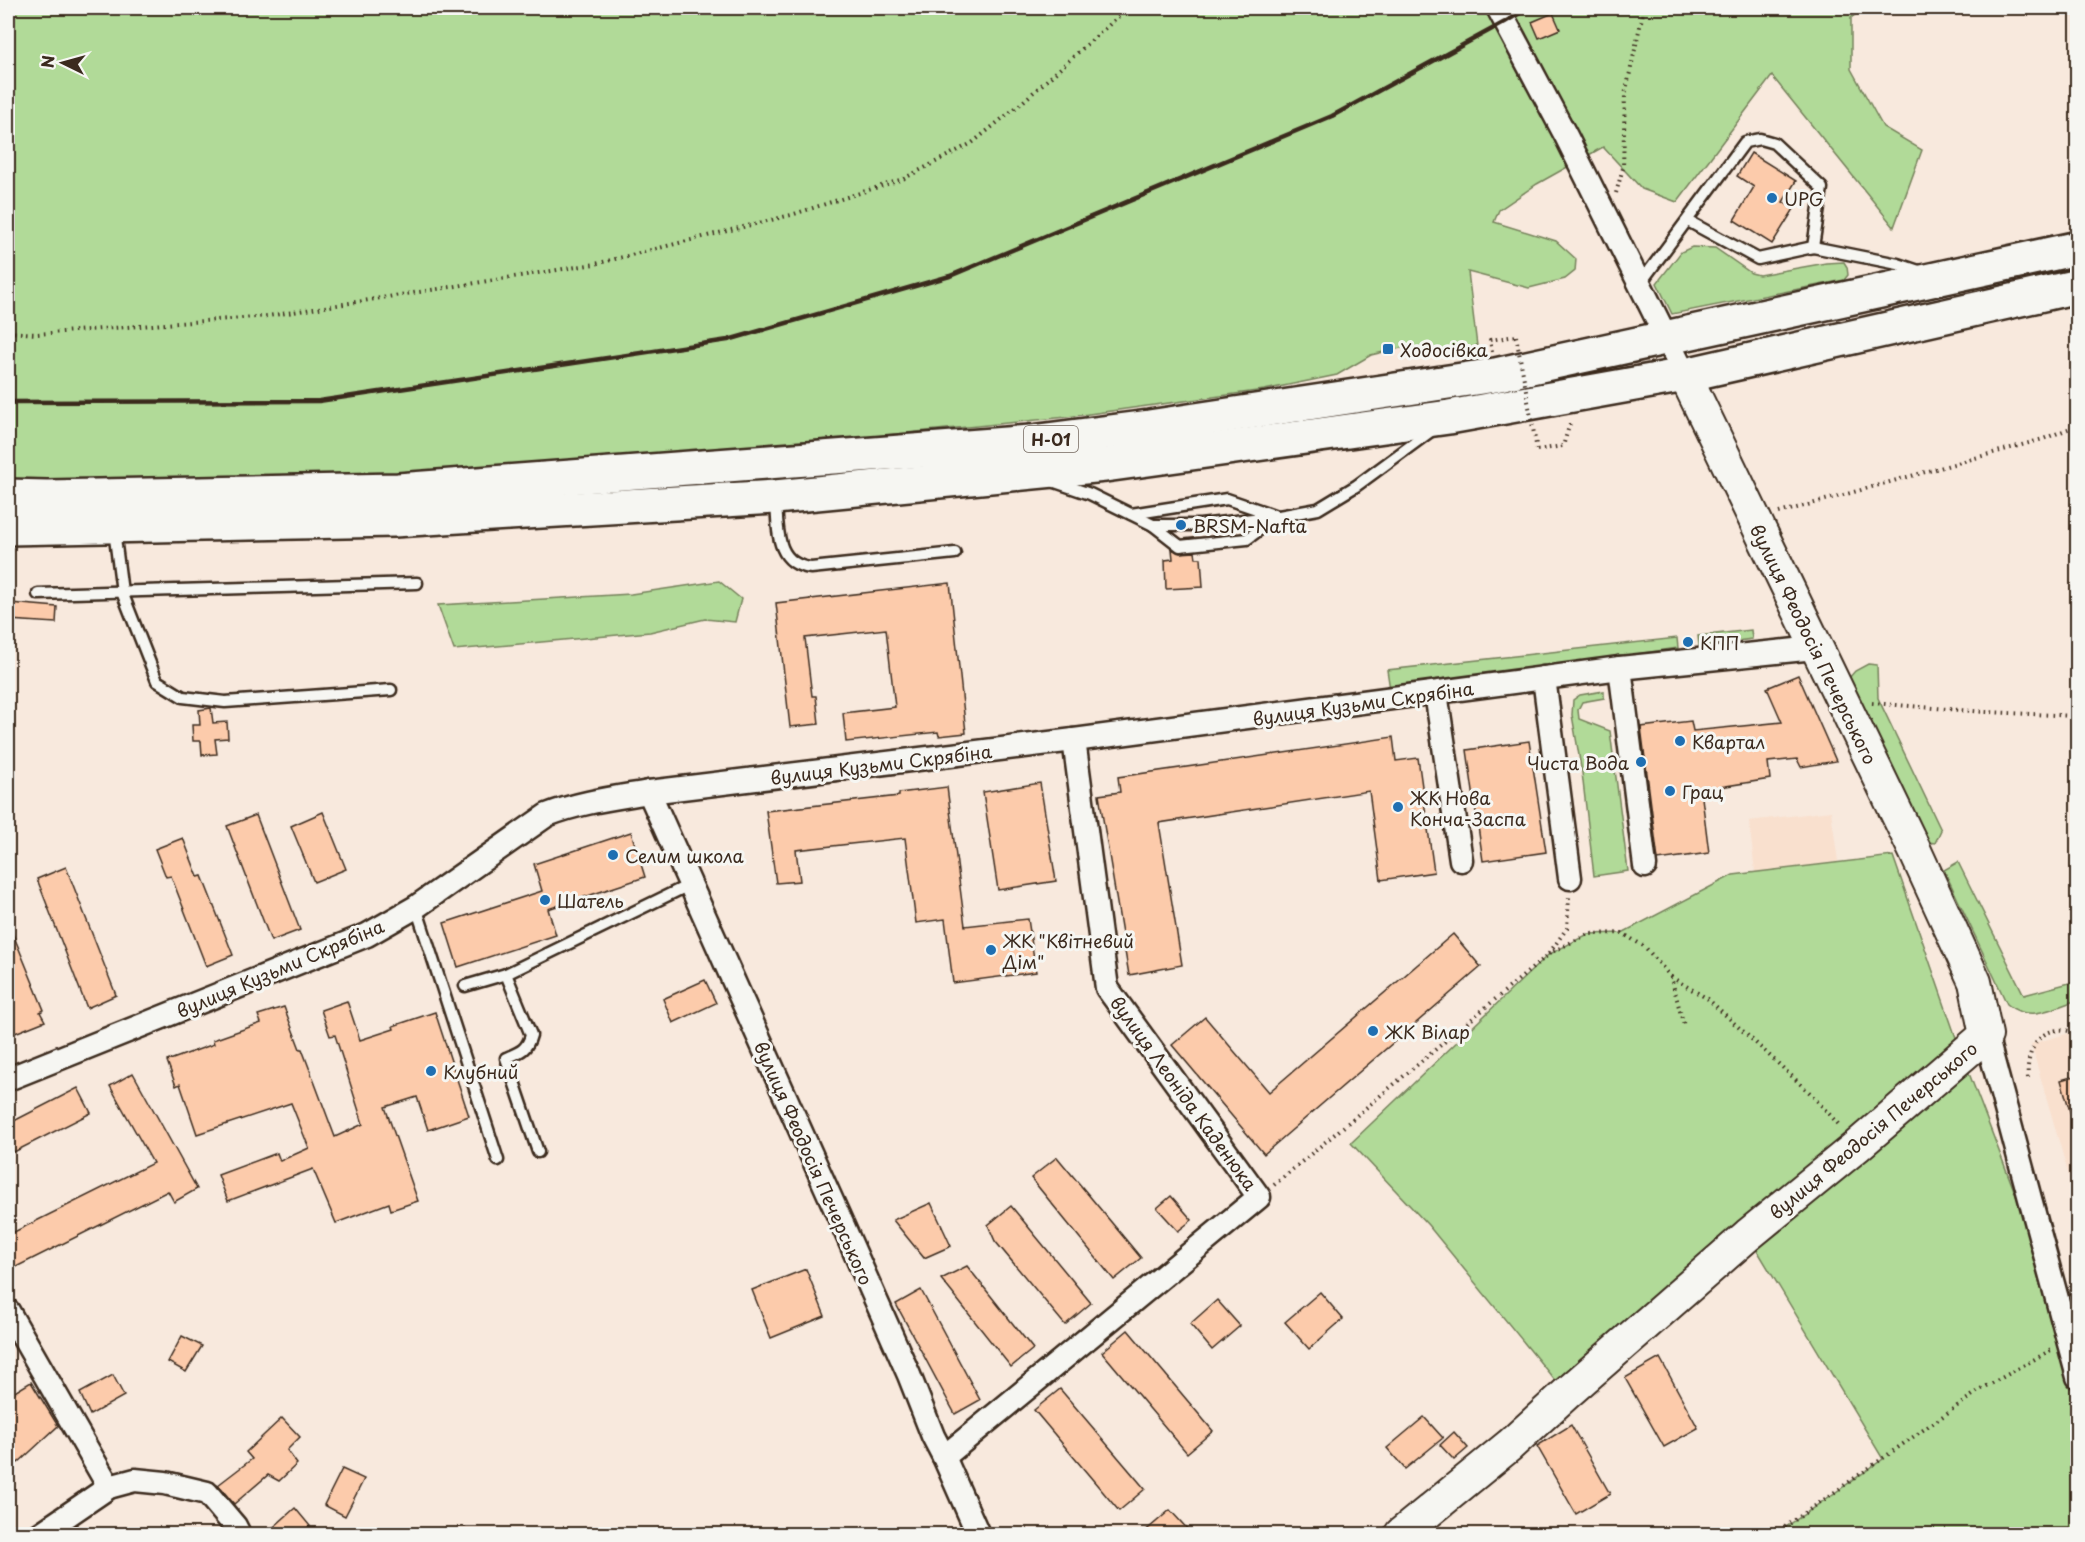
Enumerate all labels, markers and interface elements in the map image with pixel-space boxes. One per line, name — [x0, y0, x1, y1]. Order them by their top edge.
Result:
north arrow — [33, 33, 93, 93]
text: N — [35, 54, 60, 69]
place label: UPG — [1784, 185, 1824, 212]
marker: UPG — [1765, 191, 1779, 205]
place label: Ходосівка — [1400, 336, 1488, 363]
marker: Ходосівка — [1381, 342, 1395, 356]
road number: Н-01 — [1024, 426, 1078, 452]
place label: BRSM-Nafta — [1193, 512, 1308, 539]
marker: BRSM-Nafta — [1174, 518, 1188, 532]
street label: вулиця Феодосія Печерського — [1744, 519, 1884, 769]
place label: КПП — [1700, 629, 1740, 656]
marker: КПП — [1681, 635, 1695, 649]
street label: вулиця Кузьми Скрябіна — [1251, 674, 1476, 732]
place label: Квартал — [1692, 728, 1765, 755]
marker: Квартал — [1673, 734, 1687, 748]
street label: вулиця Кузьми Скрябіна — [769, 737, 994, 791]
place label: Чиста Вода — [1527, 749, 1630, 776]
marker: Чиста Вода — [1634, 755, 1648, 769]
place label: Грац — [1682, 778, 1724, 805]
place label: ЖК Нова Конча-Заспа — [1409, 784, 1526, 832]
marker: Грац — [1663, 784, 1677, 798]
marker: ЖК Нова Конча-Заспа — [1391, 800, 1405, 814]
place label: Селим школа — [625, 842, 745, 869]
marker: Селим школа — [606, 848, 620, 862]
place label: Шатель — [557, 887, 624, 914]
marker: Шатель — [538, 893, 552, 907]
street label: вулиця Кузьми Скрябіна — [172, 912, 389, 1024]
place label: ЖК "Квітневий Дім" — [1002, 927, 1134, 975]
marker: ЖК "Квітневий Дім" — [984, 943, 998, 957]
street label: вулиця Леоніда Каденюка — [1104, 990, 1264, 1197]
place label: ЖК Вілар — [1385, 1018, 1470, 1045]
marker: ЖК Вілар — [1366, 1024, 1380, 1038]
street label: вулиця Феодосія Печерського — [1763, 1035, 1983, 1225]
street label: вулиця Феодосія Печерського — [748, 1037, 880, 1289]
place label: Клубний — [443, 1058, 519, 1085]
marker: Клубний — [424, 1064, 438, 1078]

